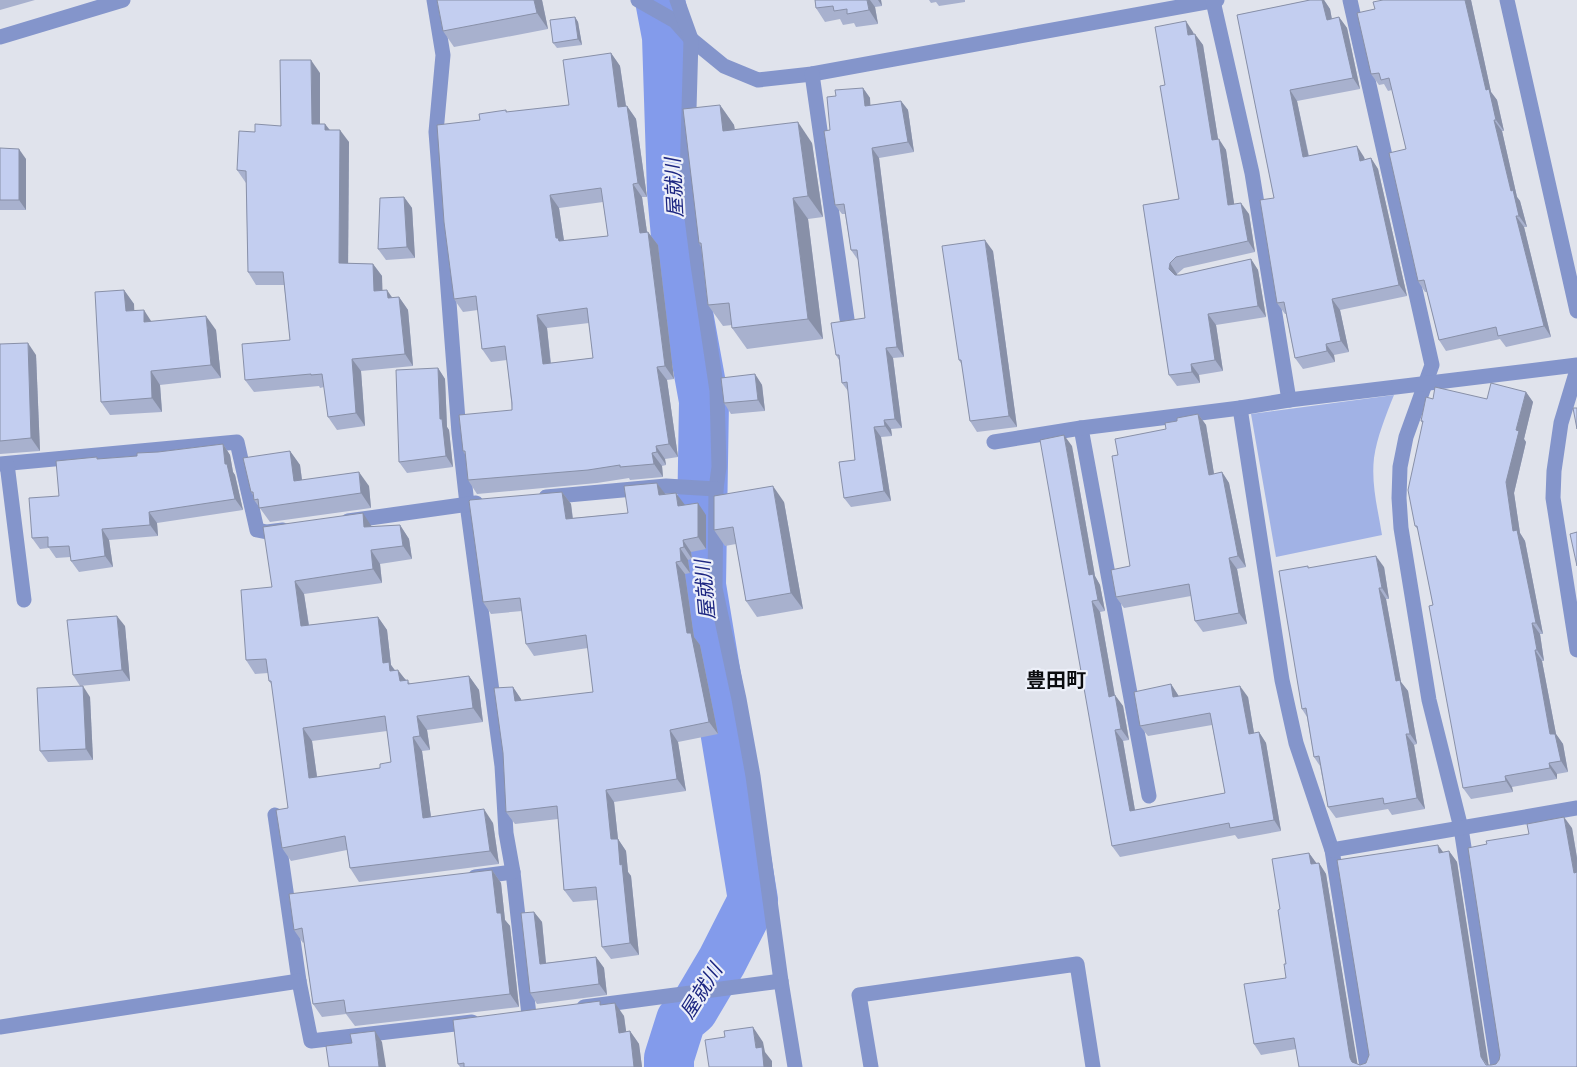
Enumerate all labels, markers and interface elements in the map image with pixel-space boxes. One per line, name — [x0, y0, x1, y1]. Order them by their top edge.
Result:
water label: 屋就川 — [659, 155, 689, 219]
water label: 屋就川 — [689, 557, 721, 621]
district label: 豊田町 — [1026, 667, 1086, 693]
water label: 屋就川 — [674, 957, 729, 1023]

